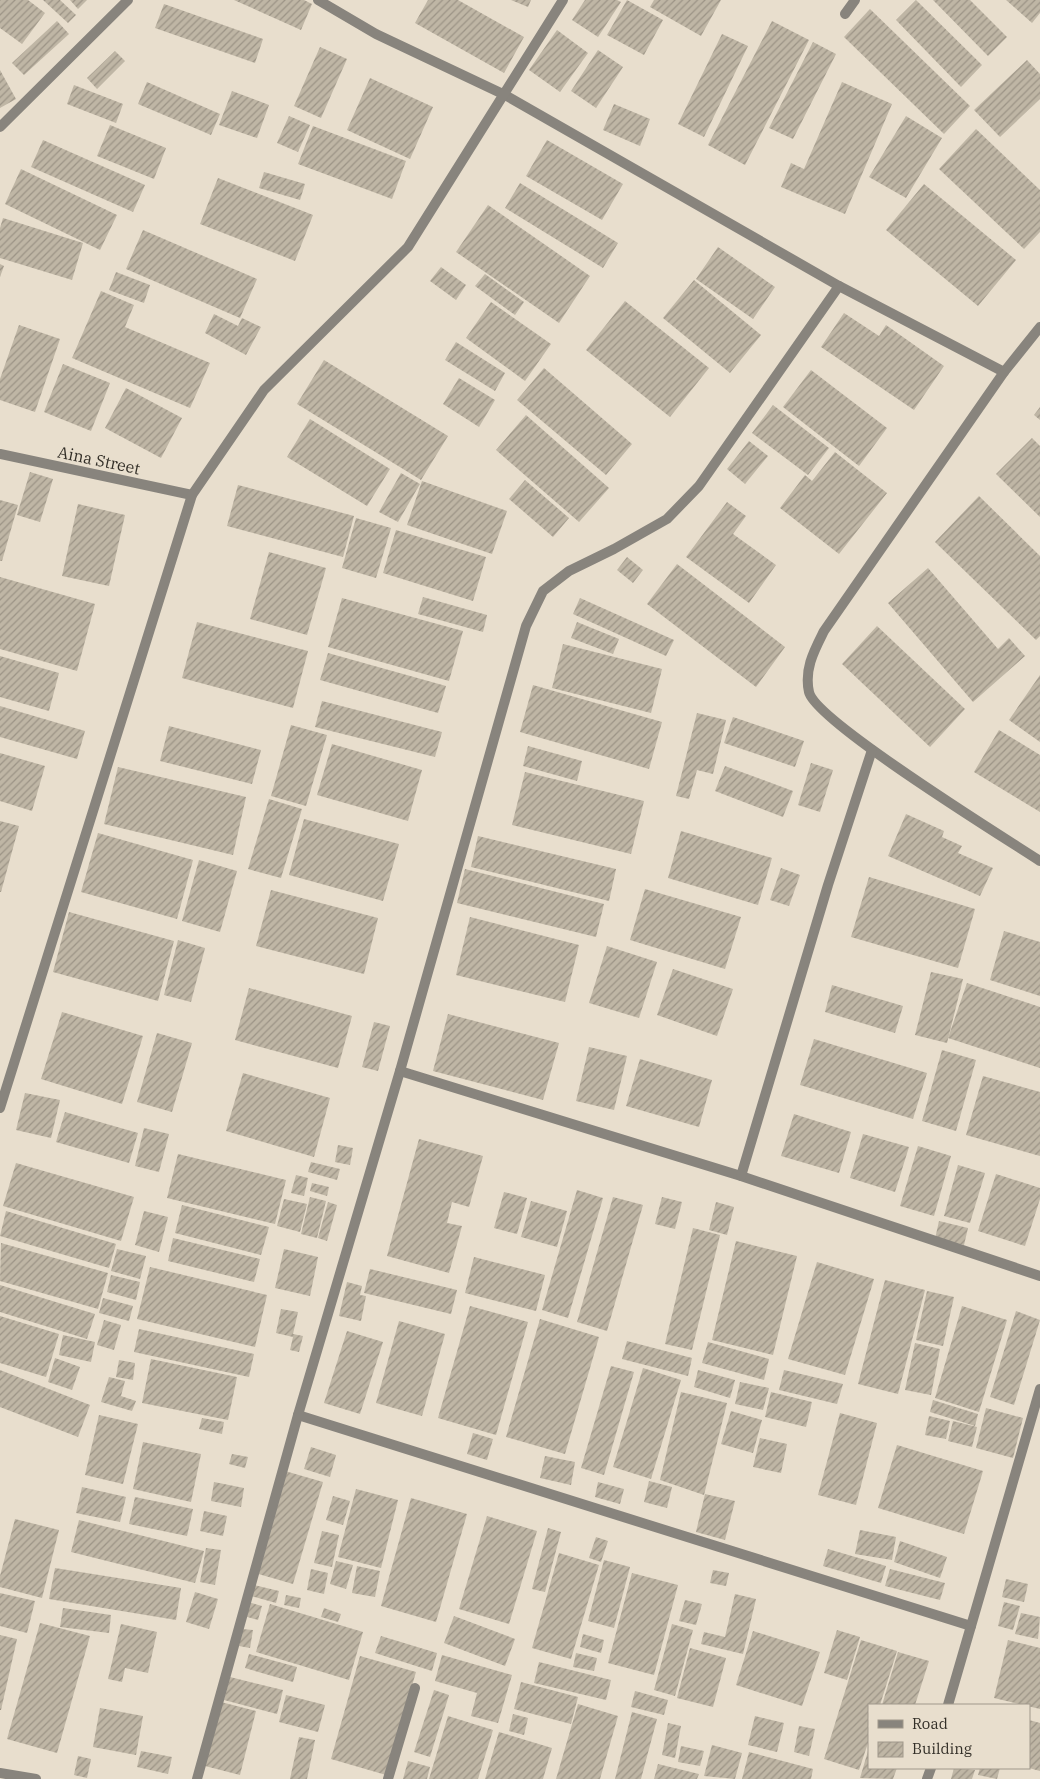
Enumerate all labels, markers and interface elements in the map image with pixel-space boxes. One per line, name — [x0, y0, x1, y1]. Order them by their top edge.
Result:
street label: Aina Street — [56, 442, 142, 479]
legend — [868, 1704, 1030, 1769]
text: Road — [912, 1714, 948, 1733]
text: Building — [912, 1739, 972, 1758]

